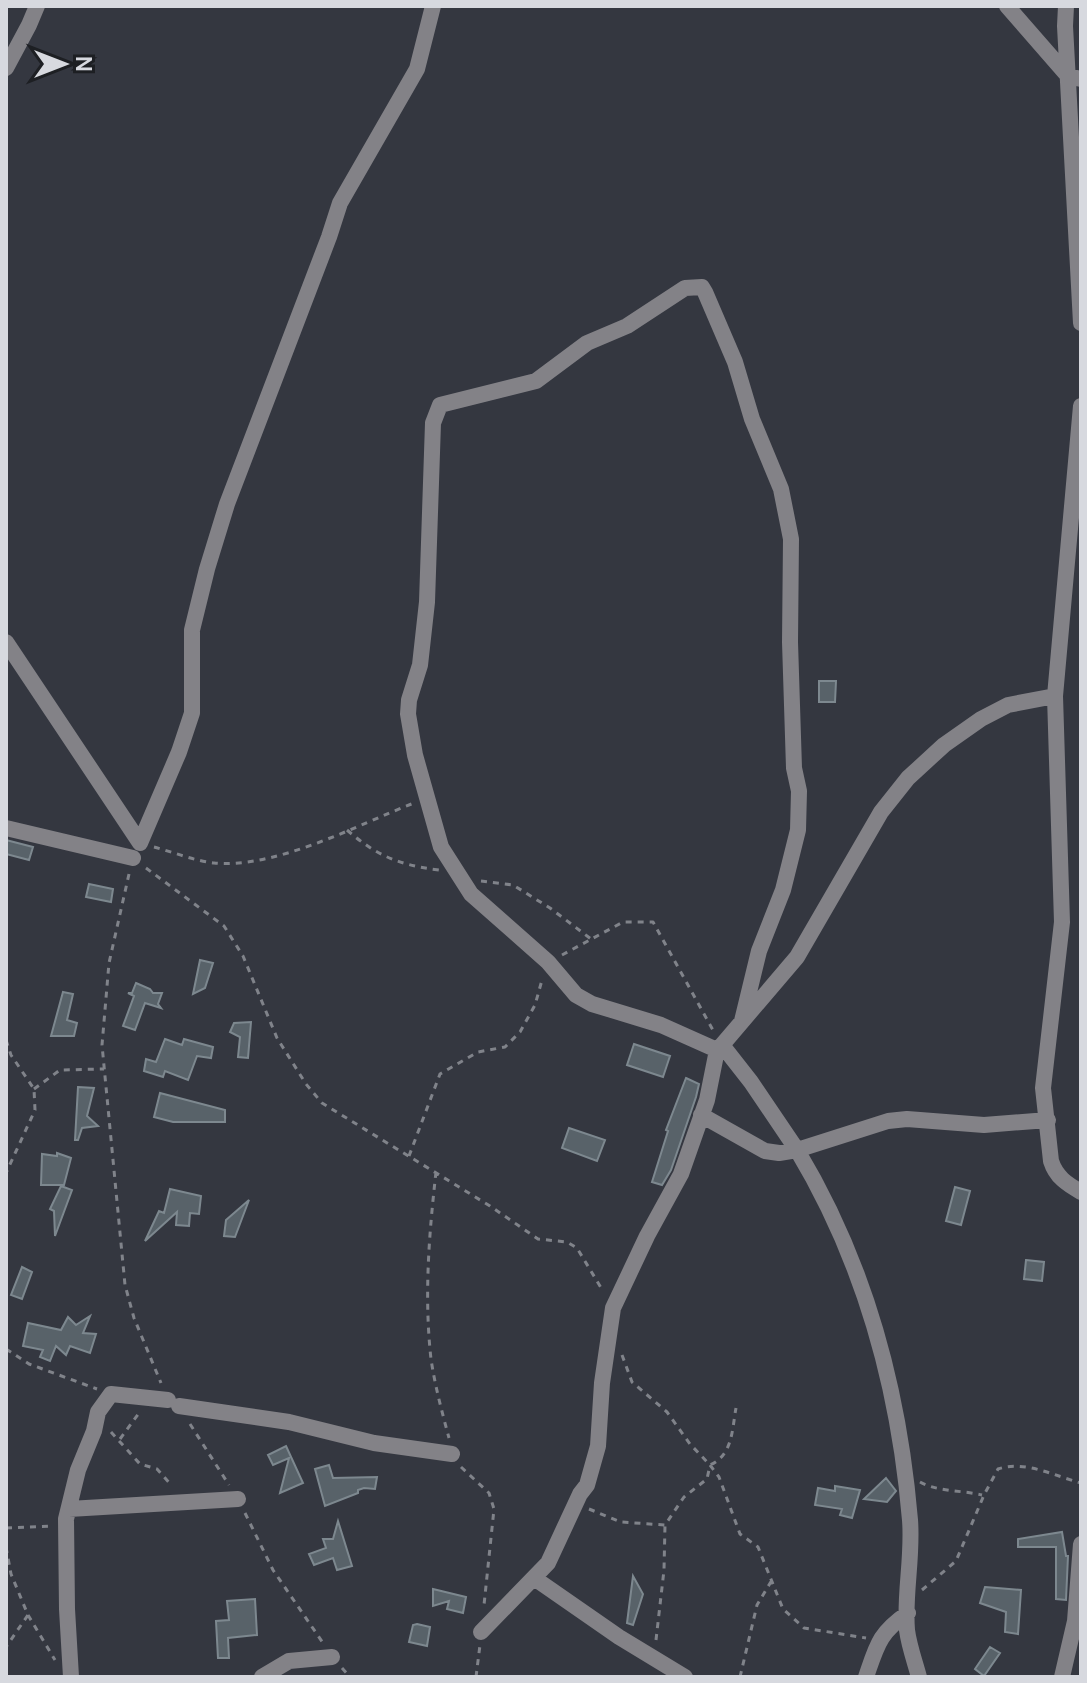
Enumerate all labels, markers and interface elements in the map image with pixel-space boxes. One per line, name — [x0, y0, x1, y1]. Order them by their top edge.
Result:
north arrow — [24, 24, 104, 104]
text: N — [69, 56, 99, 72]

